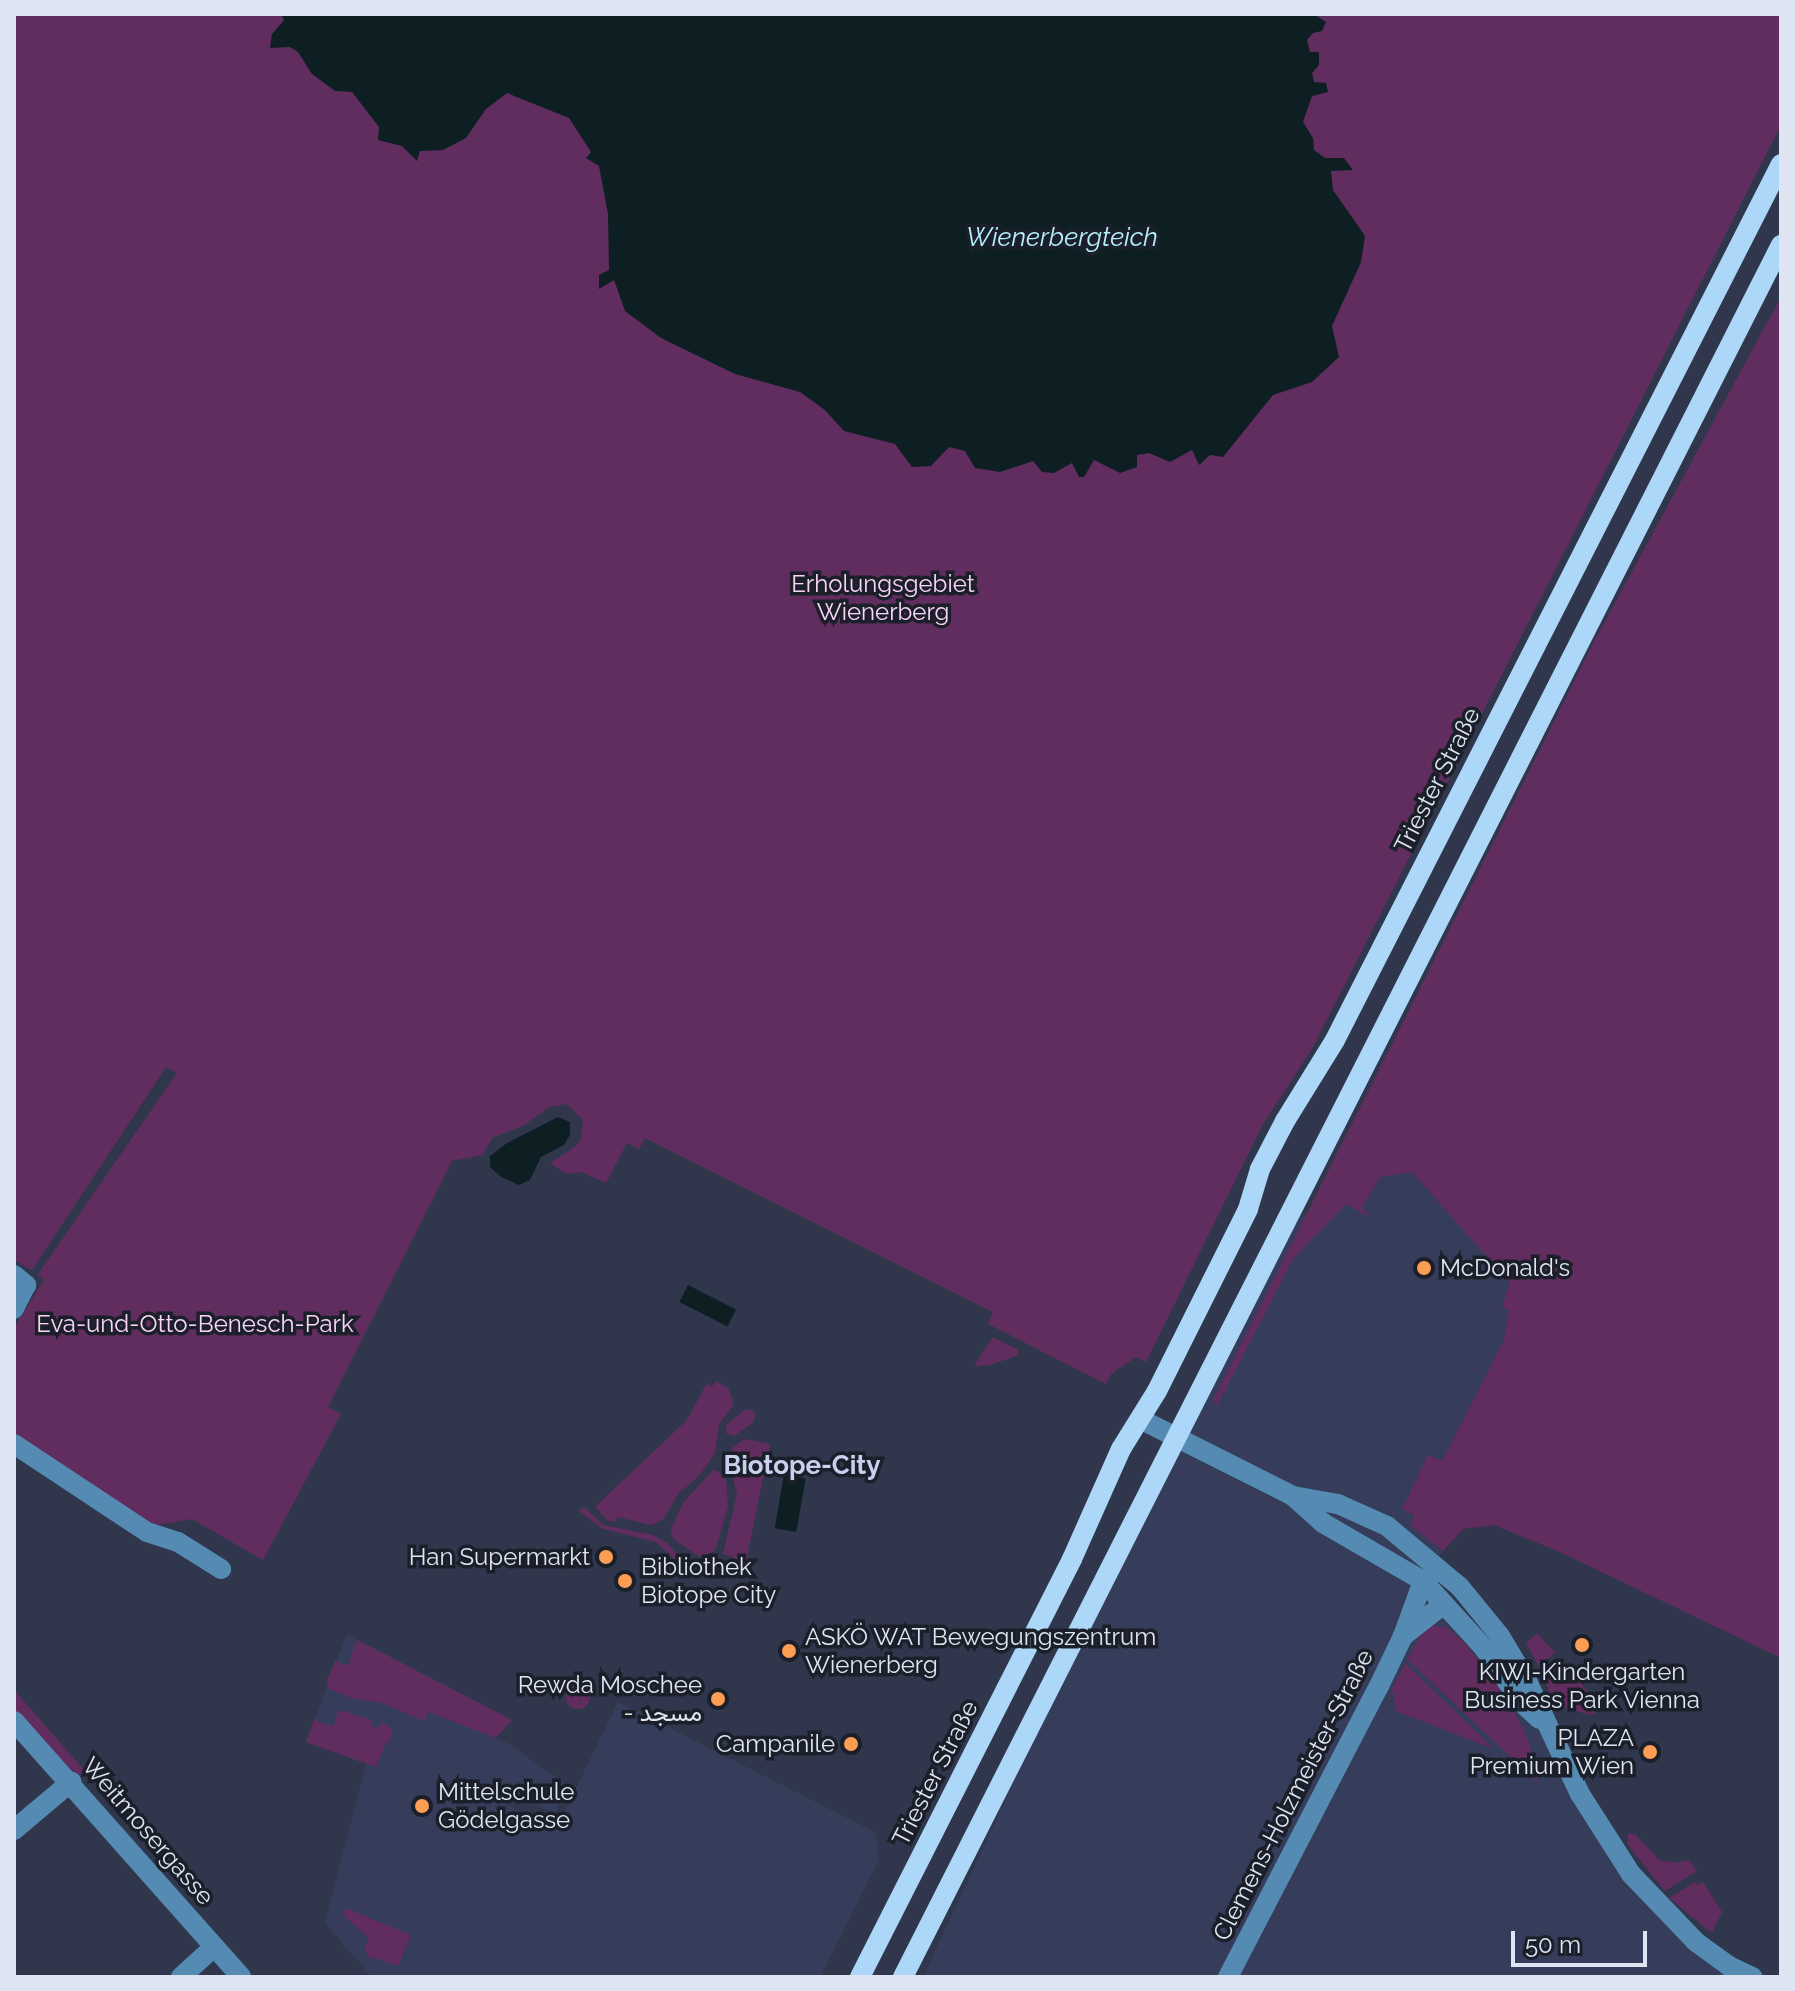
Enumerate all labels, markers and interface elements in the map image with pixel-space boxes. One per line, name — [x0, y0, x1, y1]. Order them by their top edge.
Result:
water label: Wienerbergteich — [966, 222, 1158, 254]
park label: Erholungsgebiet Wienerberg — [791, 570, 975, 626]
street label: Triester Straße — [1388, 702, 1486, 858]
place label: McDonald's — [1440, 1254, 1570, 1282]
marker: McDonald's — [1415, 1259, 1433, 1277]
park label: Eva-und-Otto-Benesch-Park — [36, 1310, 354, 1338]
district label: Biotope-City — [723, 1450, 881, 1482]
place label: Han Supermarkt — [409, 1543, 590, 1571]
marker: Han Supermarkt — [597, 1548, 615, 1566]
place label: Bibliothek Biotope City — [641, 1553, 776, 1609]
marker: Bibliothek Biotope City — [616, 1572, 634, 1590]
place label: ASKÖ WAT Bewegungszentrum Wienerberg — [805, 1623, 1158, 1679]
marker: KIWI-Kindergarten Business Park Vienna — [1573, 1636, 1591, 1654]
marker: ASKÖ WAT Bewegungszentrum Wienerberg — [780, 1642, 798, 1660]
street label: Clemens-Holzmeister-Straße — [1207, 1645, 1379, 1945]
place label: KIWI-Kindergarten Business Park Vienna — [1464, 1658, 1700, 1714]
place label: Rewda Moschee - مسجد — [518, 1671, 702, 1727]
marker: Rewda Moschee - مسجد — [709, 1690, 727, 1708]
street label: Triester Straße — [886, 1695, 984, 1851]
place label: PLAZA Premium Wien — [1469, 1724, 1634, 1780]
place label: Campanile — [716, 1730, 835, 1758]
marker: Campanile — [842, 1735, 860, 1753]
marker: PLAZA Premium Wien — [1641, 1743, 1659, 1761]
street label: Weitmosergasse — [76, 1751, 220, 1911]
place label: Mittelschule Gödelgasse — [438, 1778, 574, 1834]
marker: Mittelschule Gödelgasse — [413, 1797, 431, 1815]
scale bar — [1515, 1915, 1651, 1965]
text: 50 m — [1525, 1930, 1581, 1959]

